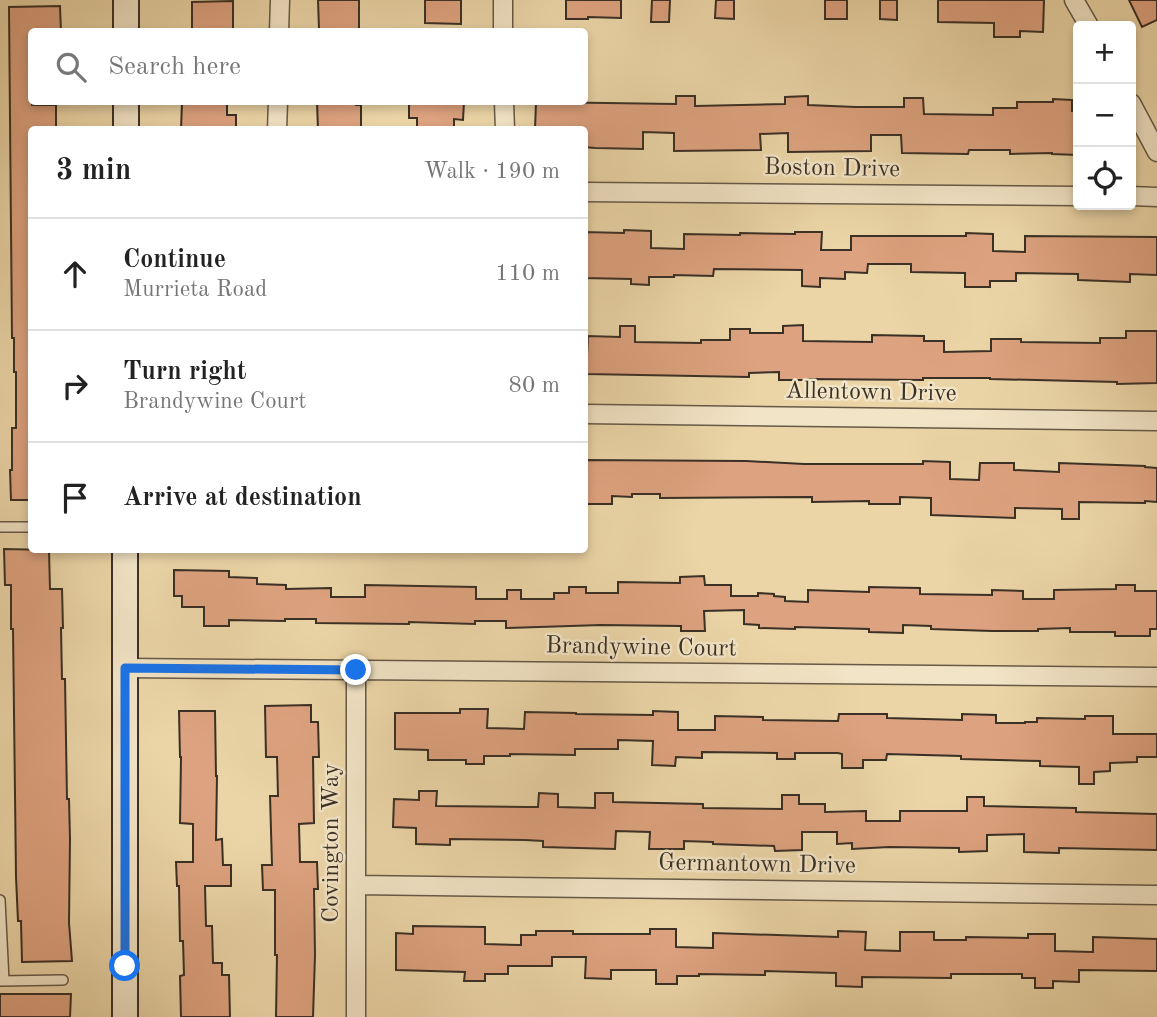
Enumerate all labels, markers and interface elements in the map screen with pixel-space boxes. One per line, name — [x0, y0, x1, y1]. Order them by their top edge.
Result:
map controls — [1073, 21, 1136, 210]
button: + — [1073, 21, 1136, 84]
search box — [28, 28, 588, 105]
icon: search — [52, 48, 90, 86]
text: Search here — [108, 54, 241, 80]
button: − — [1073, 84, 1136, 147]
button: locate — [1073, 147, 1136, 210]
text: 3 min — [56, 156, 131, 186]
street label: Boston Drive — [764, 156, 900, 182]
text: Walk · 190 m — [424, 160, 560, 183]
text: Continue — [123, 247, 226, 273]
icon: ahead — [56, 255, 94, 293]
text: 110 m — [495, 262, 560, 285]
text: Murrieta Road — [123, 278, 267, 301]
text: Turn right — [123, 359, 246, 385]
icon: right — [56, 367, 94, 405]
text: 80 m — [509, 374, 560, 397]
street label: Allentown Drive — [785, 380, 957, 406]
text: Brandywine Court — [123, 390, 306, 413]
icon: arrive — [56, 479, 94, 517]
text: Arrive at destination — [123, 485, 362, 511]
street label: Brandywine Court — [545, 634, 737, 662]
route end — [340, 654, 371, 685]
street label: Covington Way — [320, 763, 344, 923]
street label: Germantown Drive — [658, 851, 856, 879]
route start — [109, 950, 140, 981]

